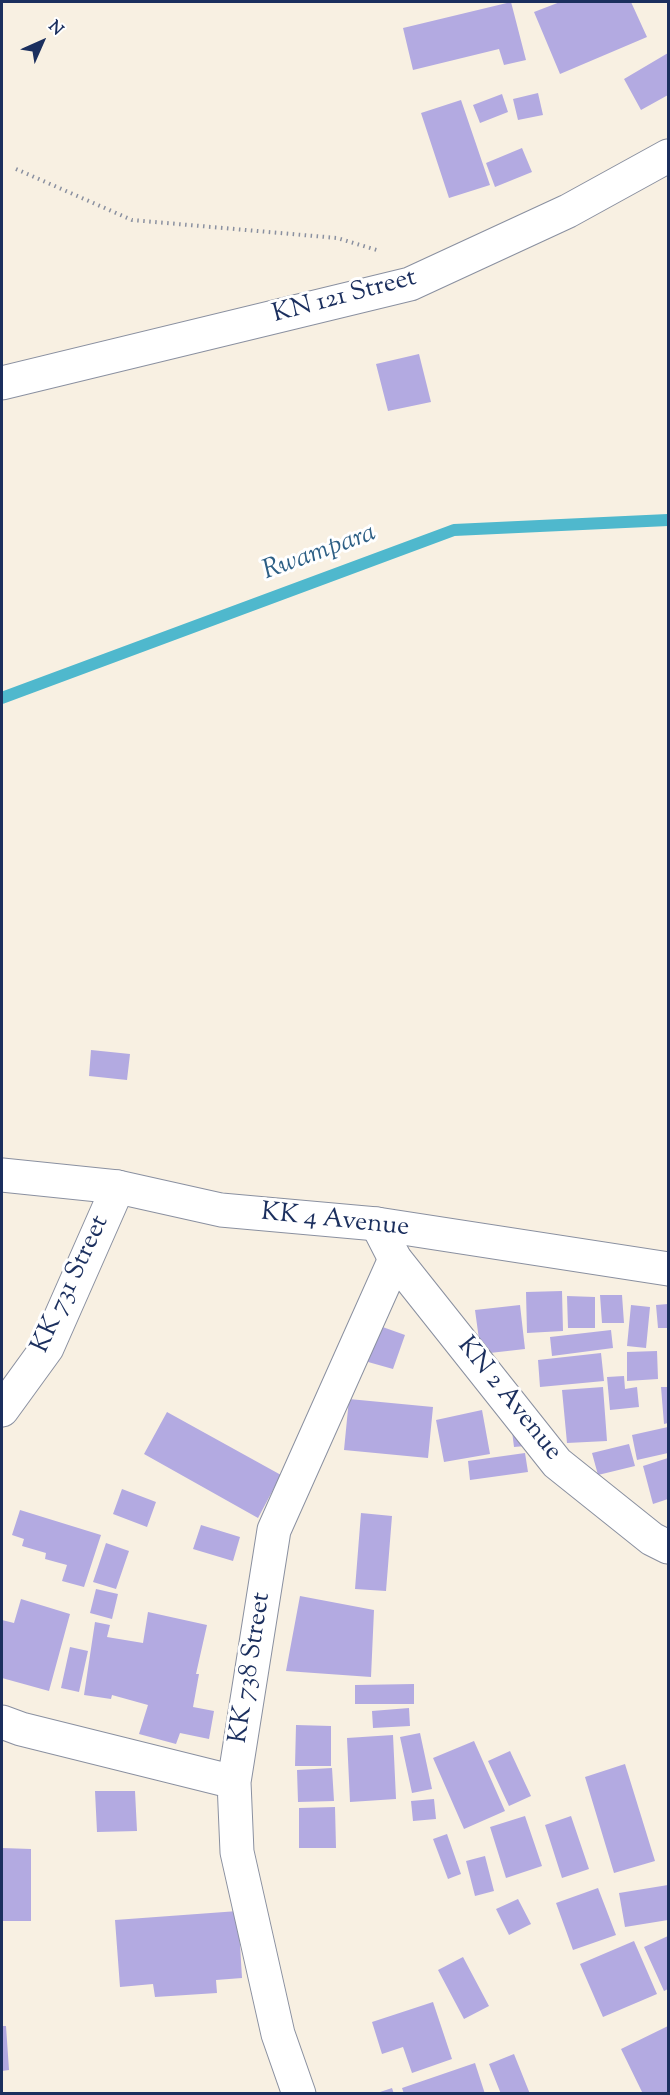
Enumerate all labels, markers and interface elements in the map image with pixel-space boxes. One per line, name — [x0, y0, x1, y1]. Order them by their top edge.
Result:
north arrow — [12, 12, 72, 72]
text: N — [42, 16, 68, 42]
street label: KN 121 Street — [270, 264, 420, 332]
water label: Rwampara — [259, 519, 381, 589]
street label: KK 4 Avenue — [259, 1199, 411, 1245]
street label: KK 731 Street — [27, 1211, 117, 1359]
street label: KN 2 Avenue — [449, 1332, 567, 1468]
street label: KK 738 Street — [225, 1590, 279, 1746]

